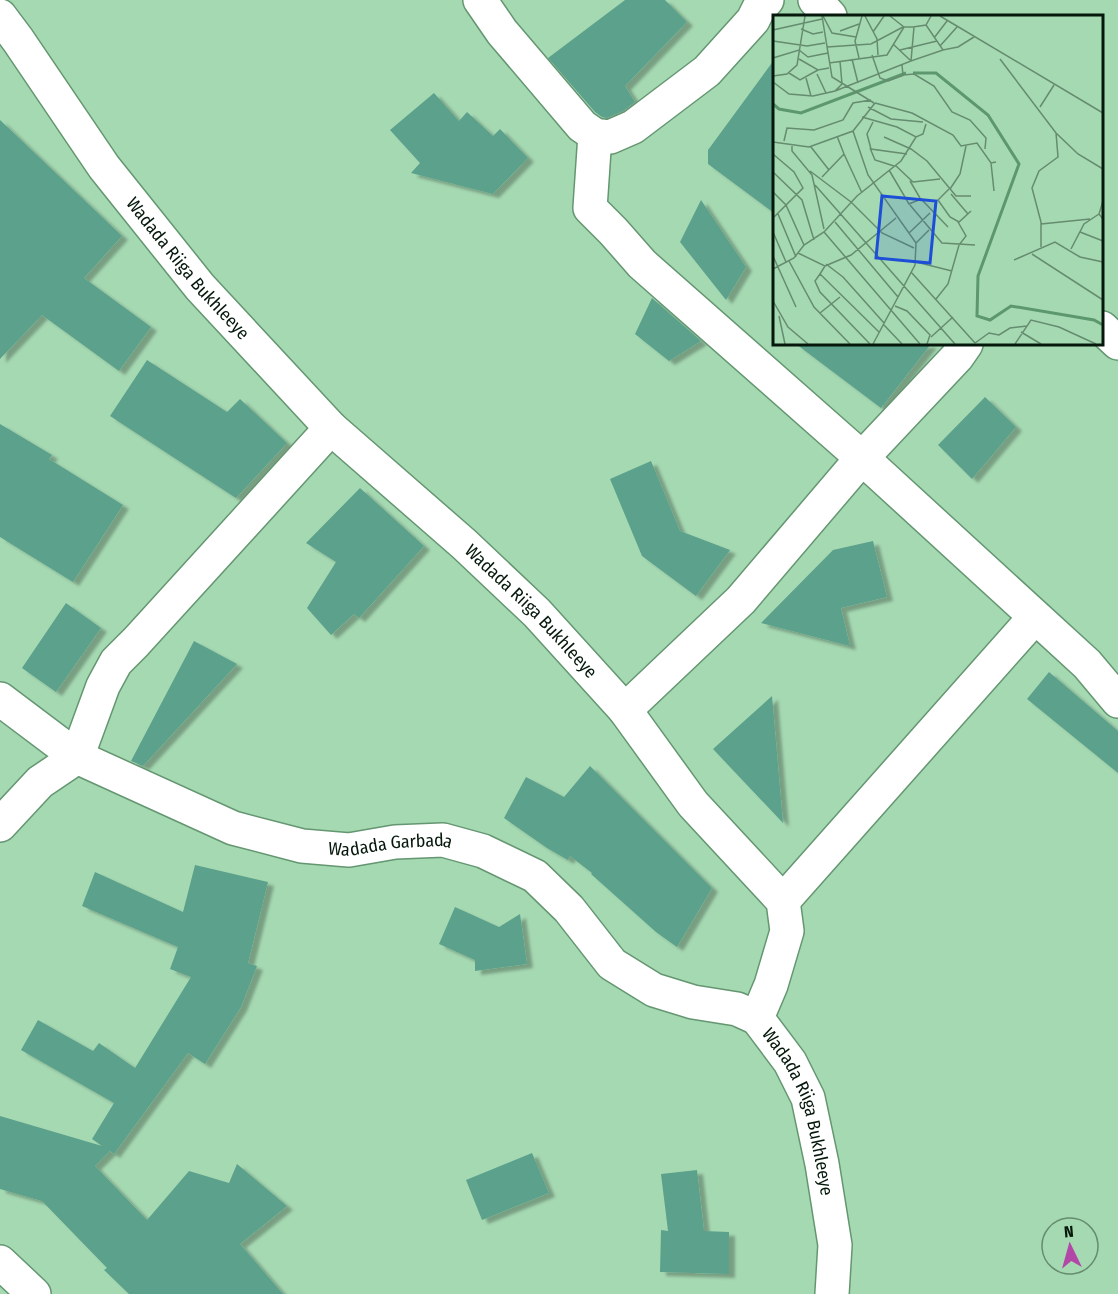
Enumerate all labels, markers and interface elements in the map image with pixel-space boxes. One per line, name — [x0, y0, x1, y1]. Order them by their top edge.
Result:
inset map — [773, 15, 1103, 345]
street label: Wadada Riiga Bukhleeye — [122, 193, 254, 344]
street label: Wadada Riiga Bukhleeye — [460, 540, 602, 683]
street label: Wadada Garbada — [327, 829, 455, 861]
street label: Wadada Riiga Bukhleeye — [757, 1023, 838, 1197]
north arrow — [1040, 1216, 1100, 1276]
text: N — [1063, 1222, 1074, 1241]

